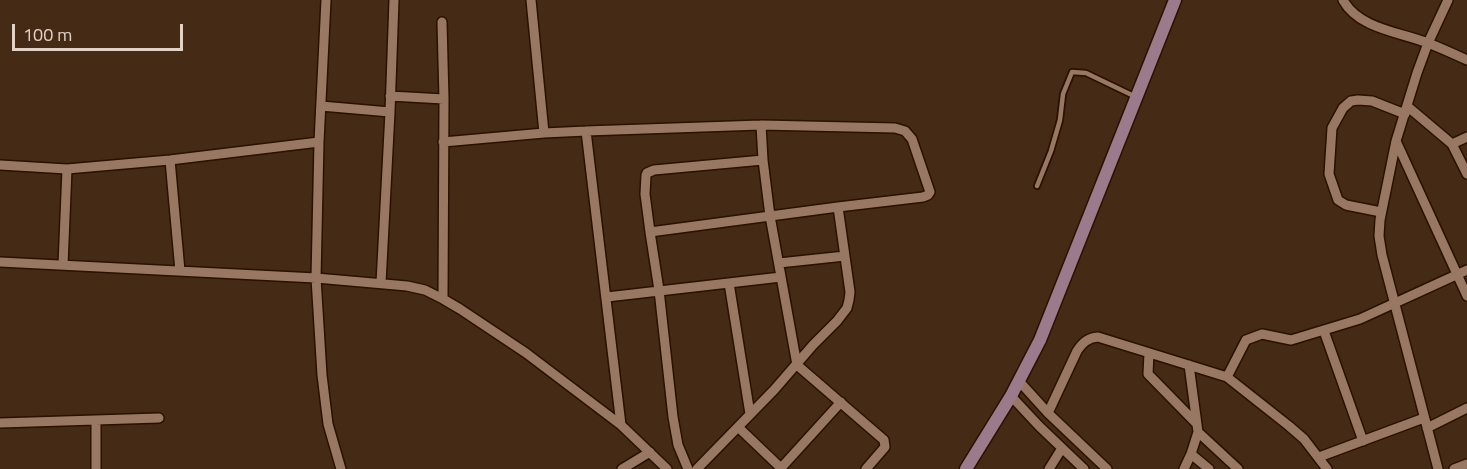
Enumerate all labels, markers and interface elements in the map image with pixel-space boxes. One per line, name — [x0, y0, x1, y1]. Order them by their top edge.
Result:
scale bar — [15, 12, 186, 50]
text: 100 m — [23, 21, 72, 48]

